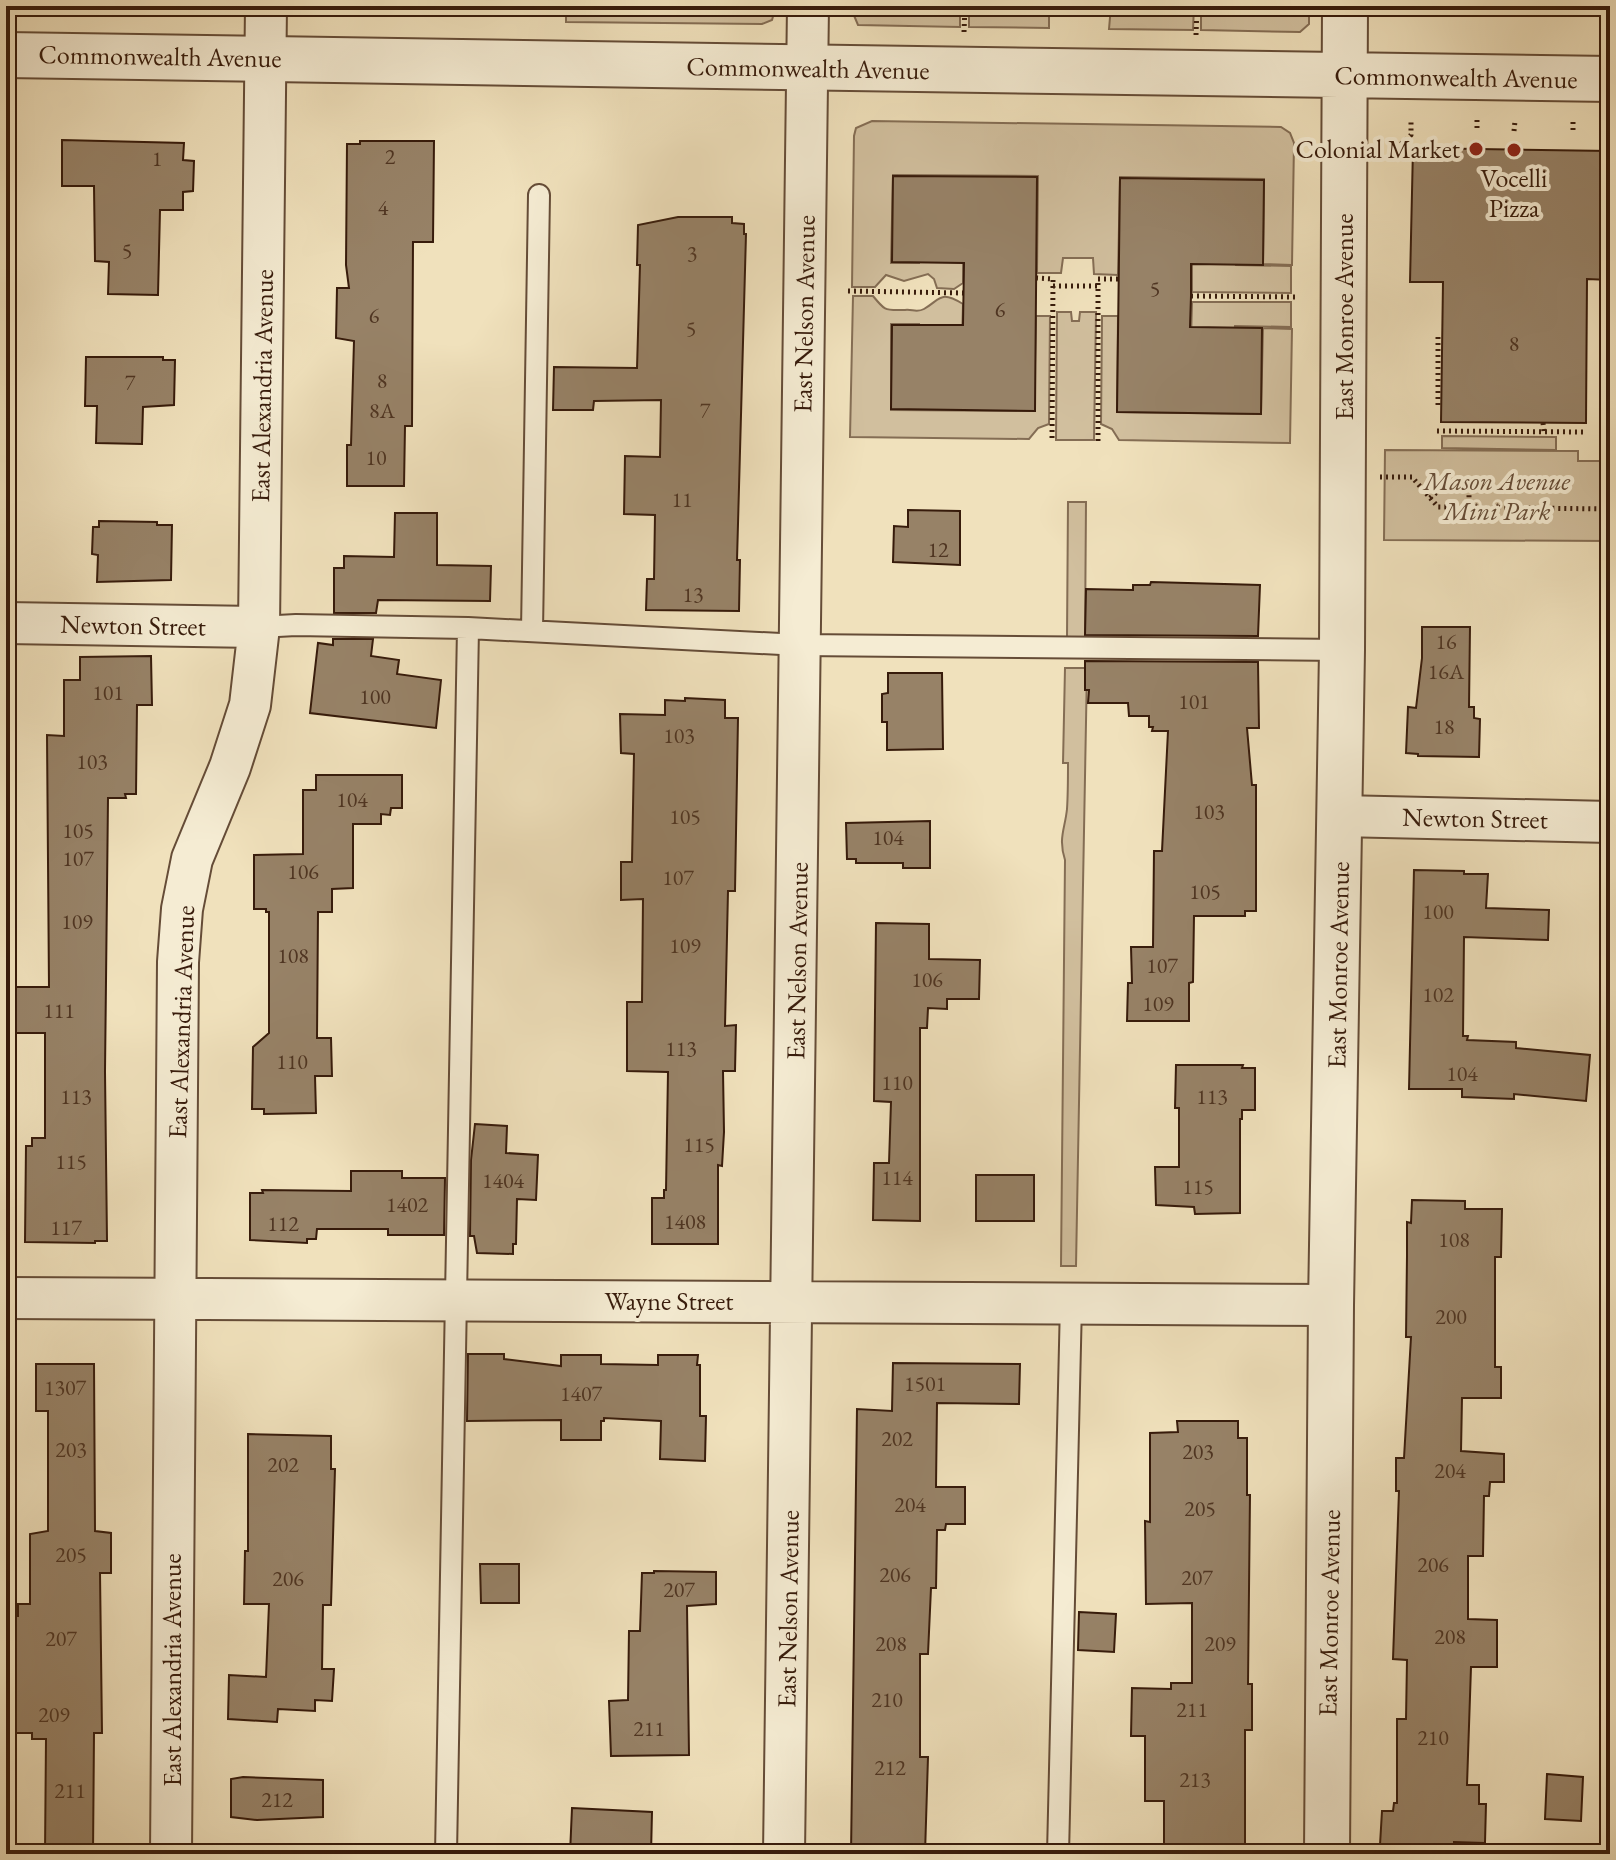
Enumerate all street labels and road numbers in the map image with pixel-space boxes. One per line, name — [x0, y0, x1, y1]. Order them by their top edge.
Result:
street label: Commonwealth Avenue — [38, 37, 282, 75]
street label: Commonwealth Avenue — [686, 49, 930, 87]
street label: Commonwealth Avenue — [1334, 58, 1578, 96]
street label: East Monroe Avenue — [1327, 213, 1361, 421]
street label: East Nelson Avenue — [785, 215, 823, 413]
street label: East Alexandria Avenue — [243, 269, 281, 503]
street label: Newton Street — [60, 607, 206, 643]
street label: Newton Street — [1402, 800, 1548, 836]
street label: East Monroe Avenue — [1319, 861, 1357, 1069]
street label: East Nelson Avenue — [778, 862, 816, 1060]
street label: East Alexandria Avenue — [160, 905, 202, 1139]
street label: Wayne Street — [605, 1284, 733, 1318]
street label: East Monroe Avenue — [1310, 1509, 1348, 1717]
street label: East Nelson Avenue — [769, 1510, 807, 1708]
street label: East Alexandria Avenue — [155, 1553, 189, 1787]

